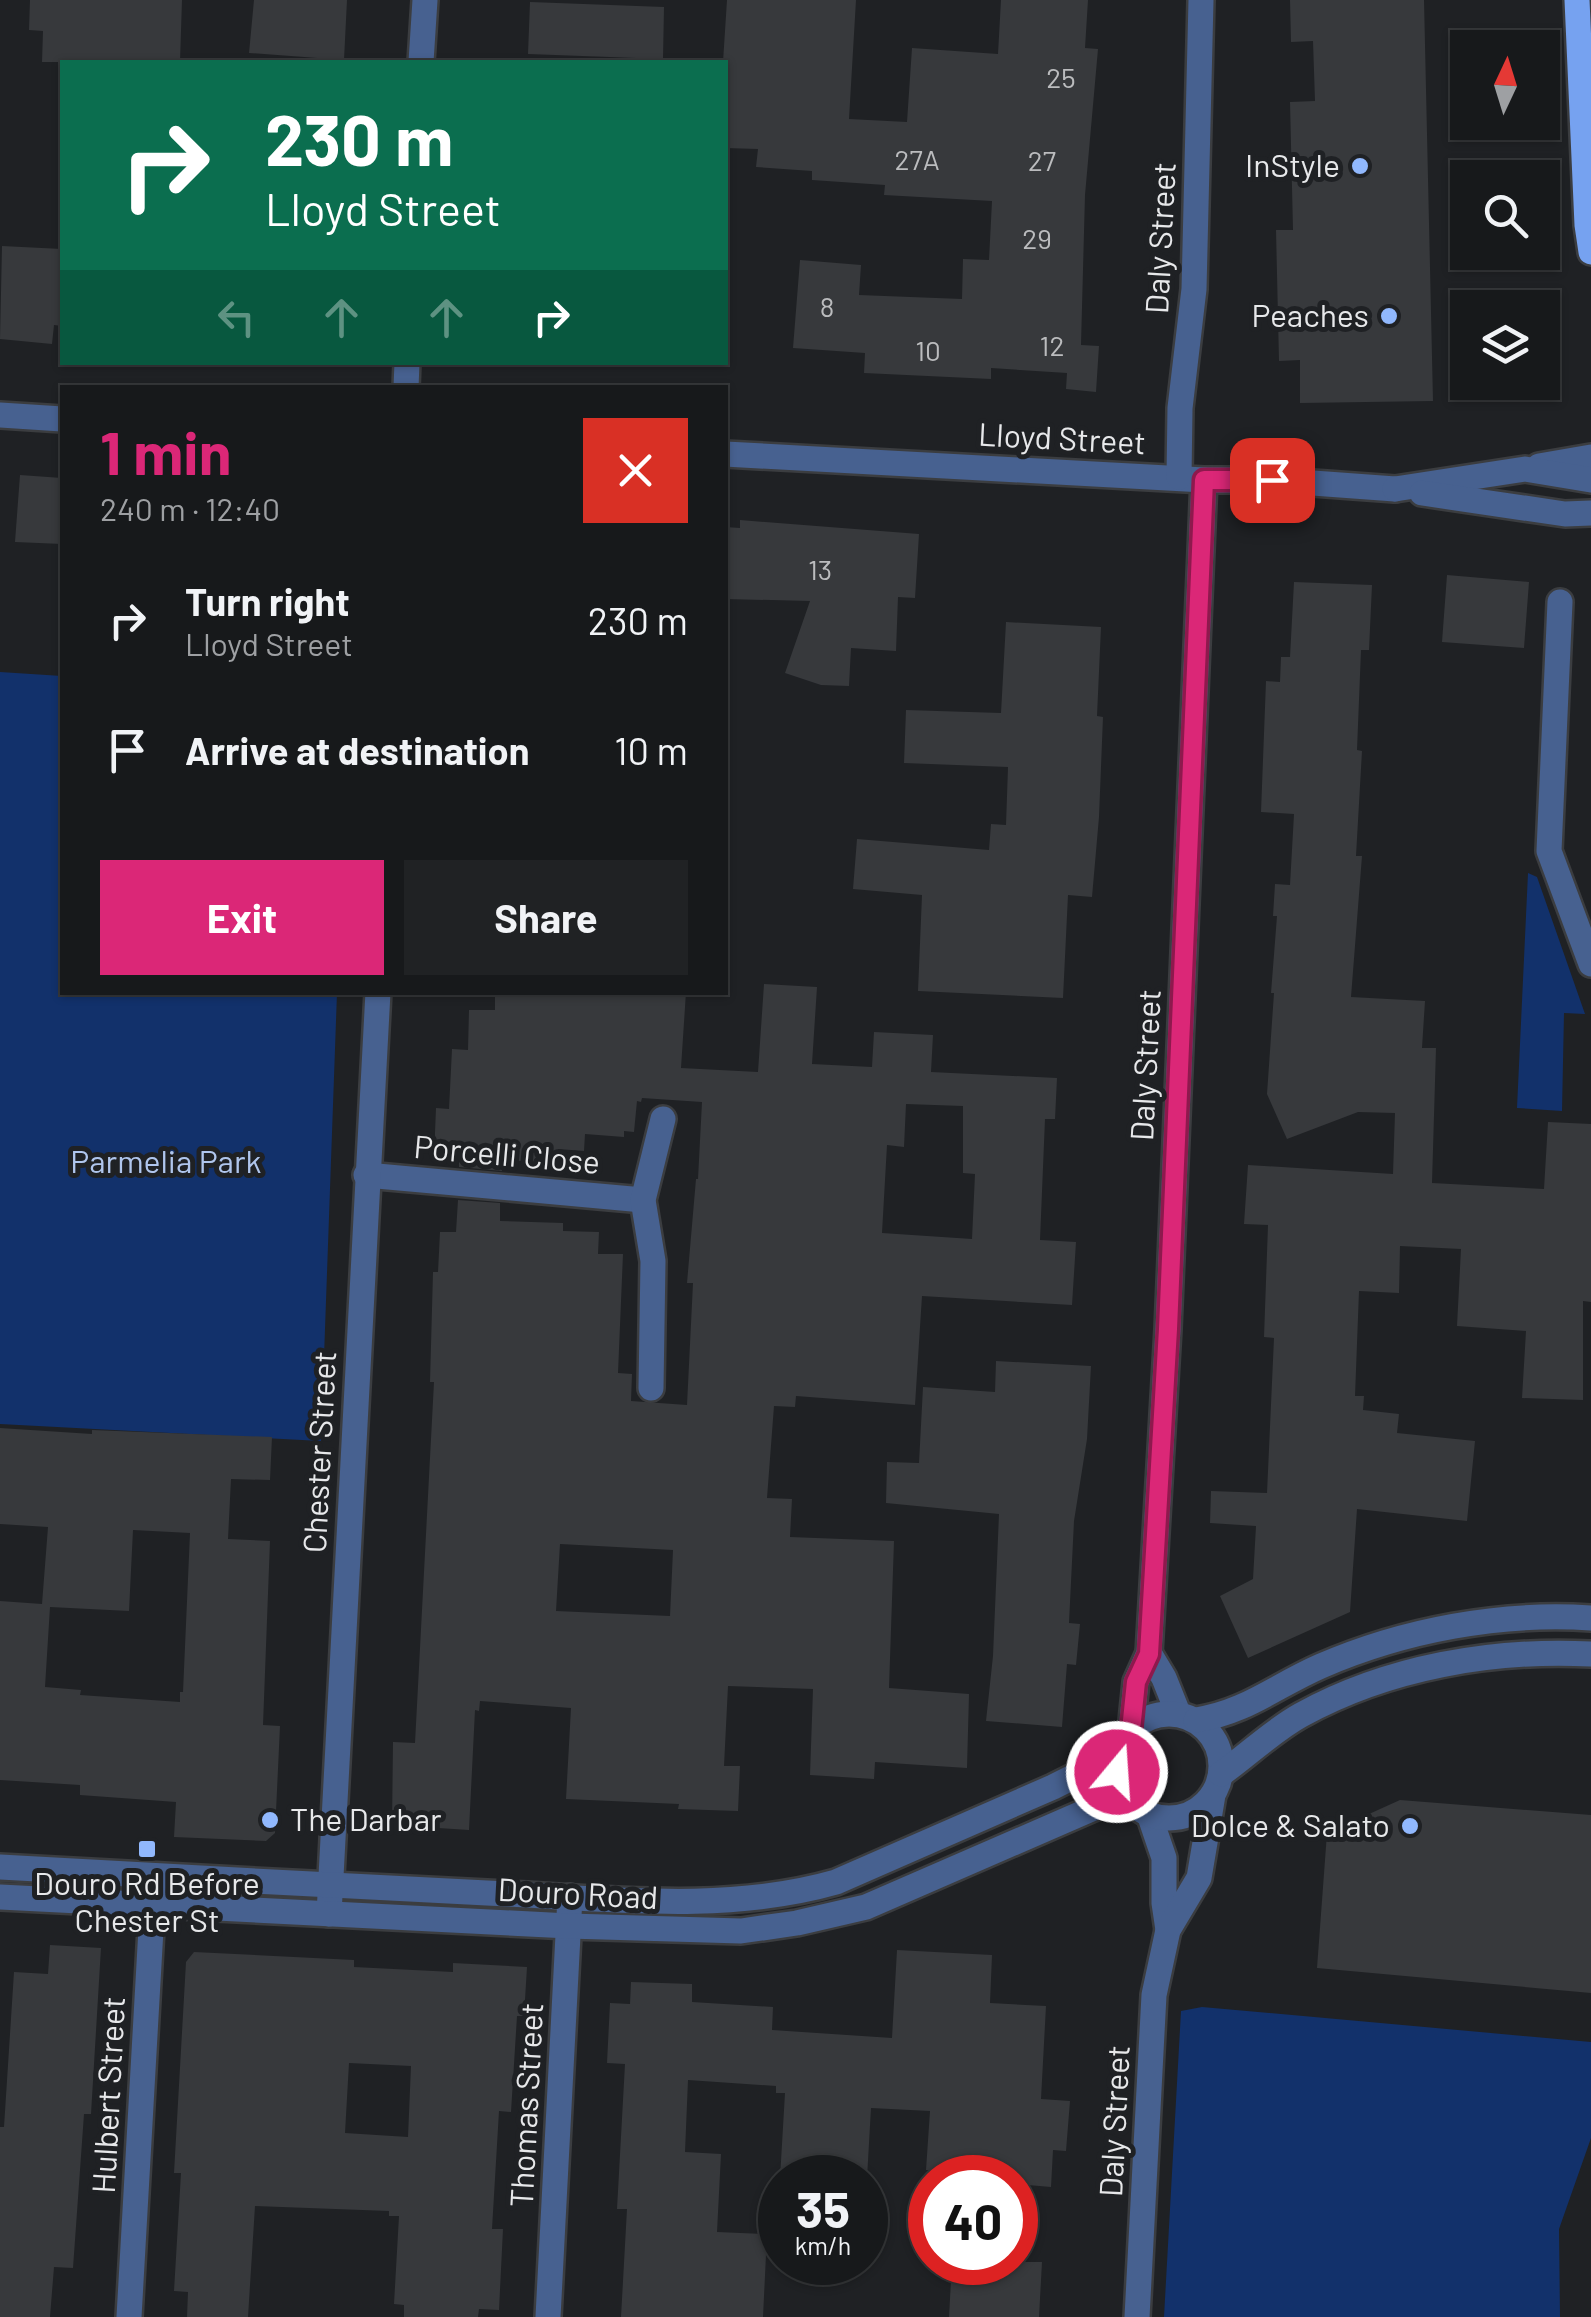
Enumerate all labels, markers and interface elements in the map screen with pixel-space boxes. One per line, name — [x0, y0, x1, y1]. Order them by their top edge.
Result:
north arrow — [1450, 30, 1560, 140]
map controls — [1450, 30, 1560, 400]
house number: 25 — [1046, 60, 1076, 94]
text: 230 m — [265, 96, 453, 180]
icon: right — [100, 100, 230, 230]
house number: 27A — [894, 142, 940, 176]
house number: 27 — [1028, 143, 1056, 177]
place label: InStyle — [1245, 145, 1340, 183]
marker: InStyle — [1349, 155, 1371, 177]
button: search — [1450, 160, 1560, 270]
street label: Daly Street — [1136, 161, 1182, 315]
text: Lloyd Street — [265, 181, 501, 235]
house number: 29 — [1022, 221, 1052, 255]
house number: 8 — [820, 289, 834, 323]
icon: left — [209, 290, 264, 345]
icon: ahead — [314, 290, 369, 345]
icon: ahead — [419, 290, 474, 345]
icon: right — [524, 290, 579, 345]
button: layers — [1450, 290, 1560, 400]
place label: Peaches — [1252, 295, 1369, 333]
marker: Peaches — [1378, 305, 1400, 327]
house number: 12 — [1040, 328, 1064, 362]
house number: 10 — [915, 333, 941, 367]
street label: Lloyd Street — [977, 414, 1147, 460]
text: 1 min — [100, 415, 231, 487]
button: close — [583, 418, 688, 523]
pin — [1230, 438, 1315, 523]
icon: arrive — [1245, 453, 1300, 508]
text: 240 m · 12:40 — [100, 489, 280, 527]
house number: 13 — [808, 552, 832, 586]
text: Turn right — [185, 578, 350, 624]
icon: right — [100, 593, 155, 648]
text: 230 m — [588, 597, 688, 643]
text: Lloyd Street — [185, 624, 353, 662]
icon: arrive — [100, 723, 155, 778]
text: Arrive at destination — [185, 727, 530, 773]
text: 10 m — [614, 727, 688, 773]
button: Exit — [100, 860, 384, 975]
button: Share — [404, 860, 688, 975]
street label: Daly Street — [1121, 988, 1167, 1142]
street label: Porcelli Close — [412, 1126, 602, 1180]
park label: Parmelia Park — [70, 1141, 262, 1179]
street label: Chester Street — [294, 1350, 342, 1554]
position arrow — [1065, 1720, 1169, 1824]
place label: The Darbar — [290, 1799, 442, 1837]
place label: Dolce & Salato — [1191, 1805, 1390, 1843]
marker: The Darbar — [259, 1809, 281, 1831]
marker: Dolce & Salato — [1399, 1815, 1421, 1837]
marker: Douro Rd Before Chester St — [136, 1838, 158, 1860]
place label: Douro Rd Before Chester St — [34, 1863, 260, 1938]
street label: Douro Road — [497, 1869, 659, 1915]
street label: Hulbert Street — [83, 1995, 131, 2194]
street label: Thomas Street — [501, 2002, 549, 2208]
street label: Daly Street — [1090, 2044, 1136, 2198]
speed limit sign: 40 — [908, 2155, 1038, 2285]
text: 35 — [796, 2178, 850, 2238]
text: km/h — [795, 2230, 851, 2260]

